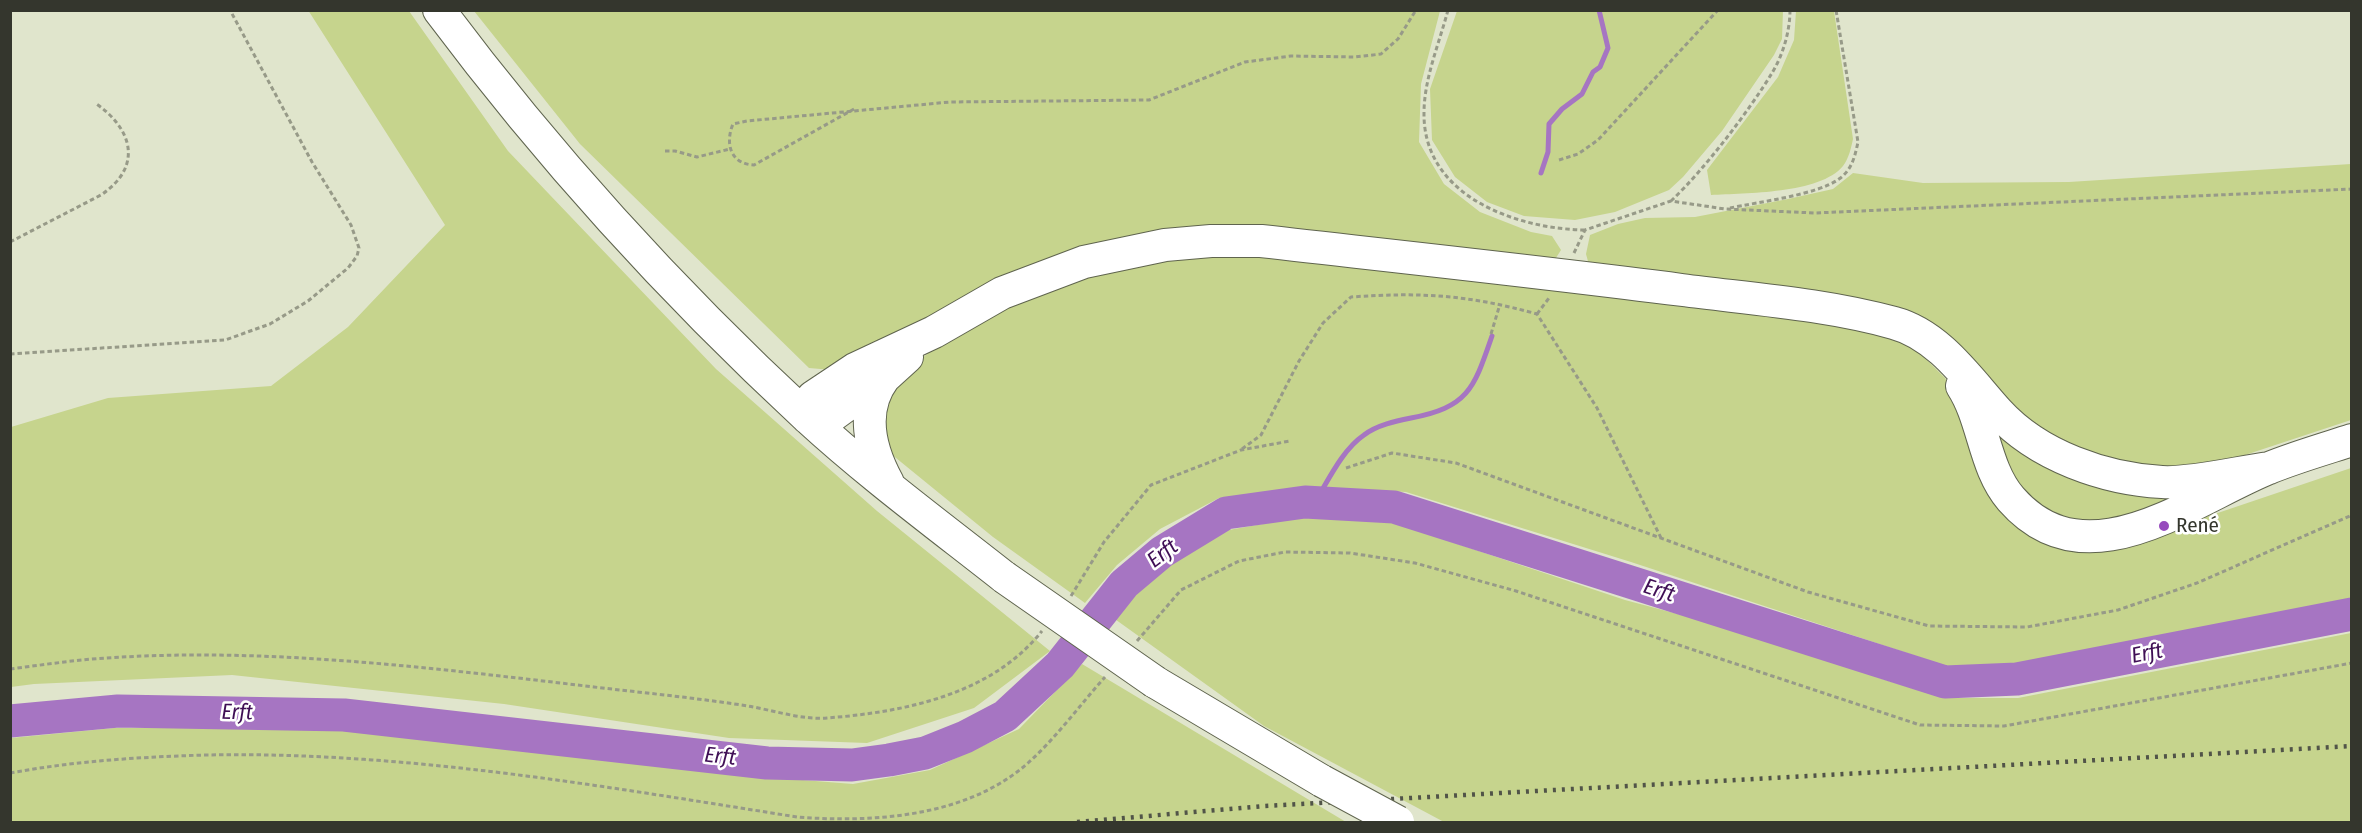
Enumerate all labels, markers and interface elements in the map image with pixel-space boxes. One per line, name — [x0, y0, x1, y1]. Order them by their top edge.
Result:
place label: René — [2176, 513, 2219, 539]
marker: René — [2157, 519, 2171, 533]
water label: Erft — [1142, 534, 1184, 574]
water label: Erft — [1640, 574, 1678, 608]
water label: Erft — [2129, 638, 2165, 670]
water label: Erft — [221, 700, 253, 726]
water label: Erft — [703, 742, 737, 772]

